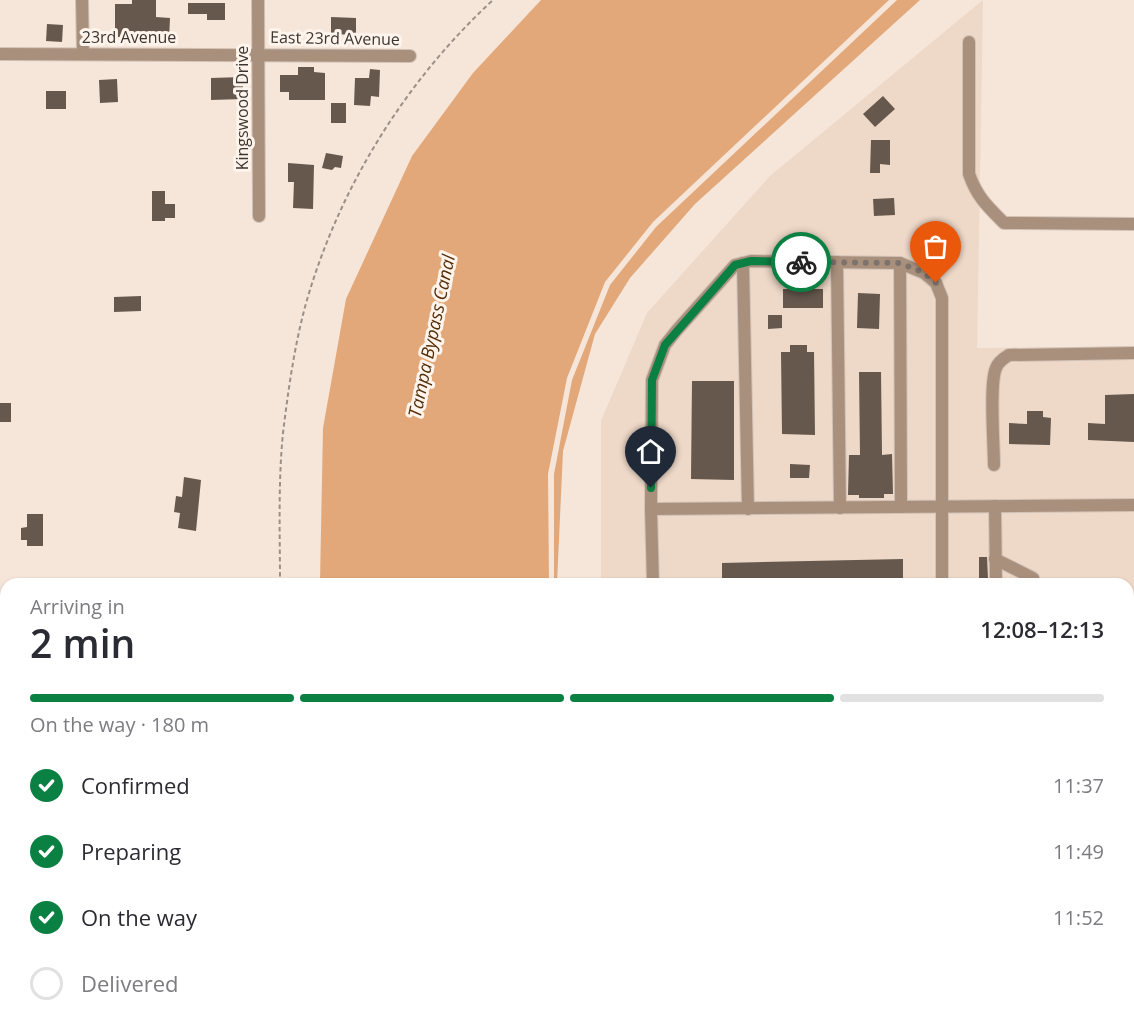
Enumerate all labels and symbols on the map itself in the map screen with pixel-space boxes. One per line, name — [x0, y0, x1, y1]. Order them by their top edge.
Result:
street label: 23rd Avenue — [82, 26, 176, 48]
street label: East 23rd Avenue — [270, 26, 400, 50]
street label: Kingswood Drive — [231, 46, 253, 170]
pin — [910, 221, 961, 283]
courier — [771, 232, 831, 292]
water label: Tampa Bypass Canal — [402, 252, 460, 420]
pin — [625, 426, 676, 488]

